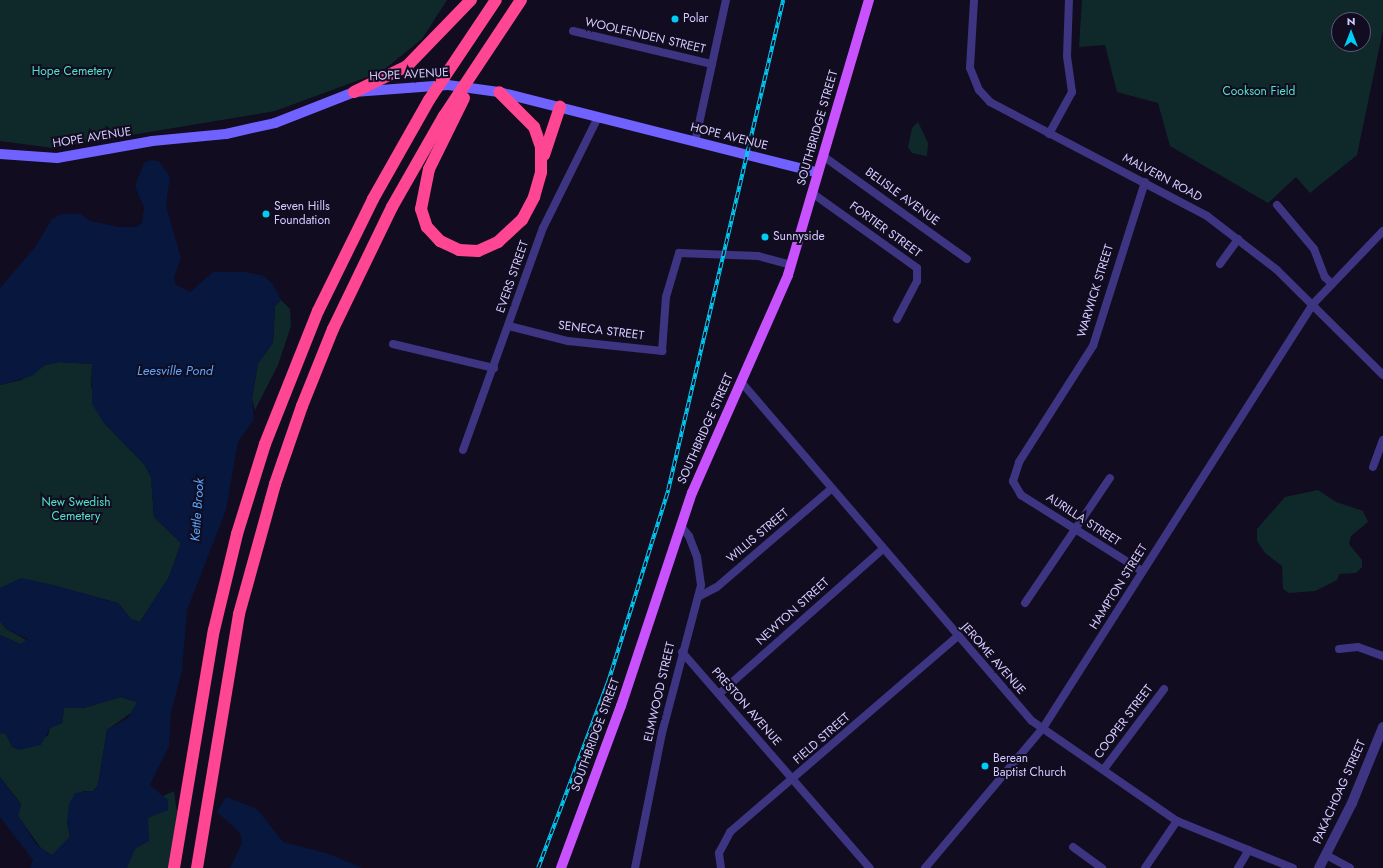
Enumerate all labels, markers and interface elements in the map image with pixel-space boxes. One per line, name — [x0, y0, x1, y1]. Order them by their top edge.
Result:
place label: Polar — [683, 12, 708, 26]
north arrow — [1331, 12, 1371, 52]
text: N — [1347, 13, 1355, 29]
marker: Polar — [670, 14, 680, 24]
street label: WOOLFENDEN STREET — [583, 15, 707, 57]
park label: Hope Cemetery — [32, 65, 112, 79]
street label: HOPE AVENUE — [369, 66, 449, 84]
street label: SOUTHBRIDGE STREET — [795, 69, 841, 187]
park label: Cookson Field — [1223, 85, 1295, 99]
street label: HOPE AVENUE — [689, 120, 769, 154]
street label: HOPE AVENUE — [52, 125, 132, 151]
street label: MALVERN ROAD — [1120, 151, 1204, 205]
street label: BELISLE AVENUE — [862, 165, 942, 229]
street label: FORTIER STREET — [846, 199, 924, 261]
place label: Seven Hills Foundation — [274, 200, 330, 228]
marker: Seven Hills Foundation — [261, 209, 271, 219]
place label: Sunnyside — [773, 230, 825, 244]
marker: Sunnyside — [760, 232, 770, 242]
street label: EVERS STREET — [494, 239, 532, 315]
street label: WARWICK STREET — [1075, 243, 1117, 339]
street label: SENECA STREET — [557, 319, 645, 343]
water label: Leesville Pond — [137, 363, 213, 379]
street label: SOUTHBRIDGE STREET — [675, 372, 737, 486]
water label: Kettle Brook — [188, 478, 208, 542]
street label: AURILLA STREET — [1043, 491, 1123, 549]
park label: New Swedish Cemetery — [42, 496, 110, 524]
street label: WILLIS STREET — [724, 506, 792, 566]
street label: HAMPTON STREET — [1087, 542, 1151, 632]
street label: NEWTON STREET — [754, 575, 832, 649]
street label: JEROME AVENUE — [958, 620, 1028, 698]
street label: ELMWOOD STREET — [642, 641, 678, 743]
street label: PRESTON AVENUE — [708, 665, 784, 749]
street label: SOUTHBRIDGE STREET — [569, 676, 623, 794]
street label: COOPER STREET — [1092, 682, 1156, 762]
street label: FIELD STREET — [791, 710, 853, 768]
street label: PAKACHOAG STREET — [1311, 738, 1369, 846]
place label: Berean Baptist Church — [993, 752, 1066, 780]
marker: Berean Baptist Church — [980, 761, 990, 771]

